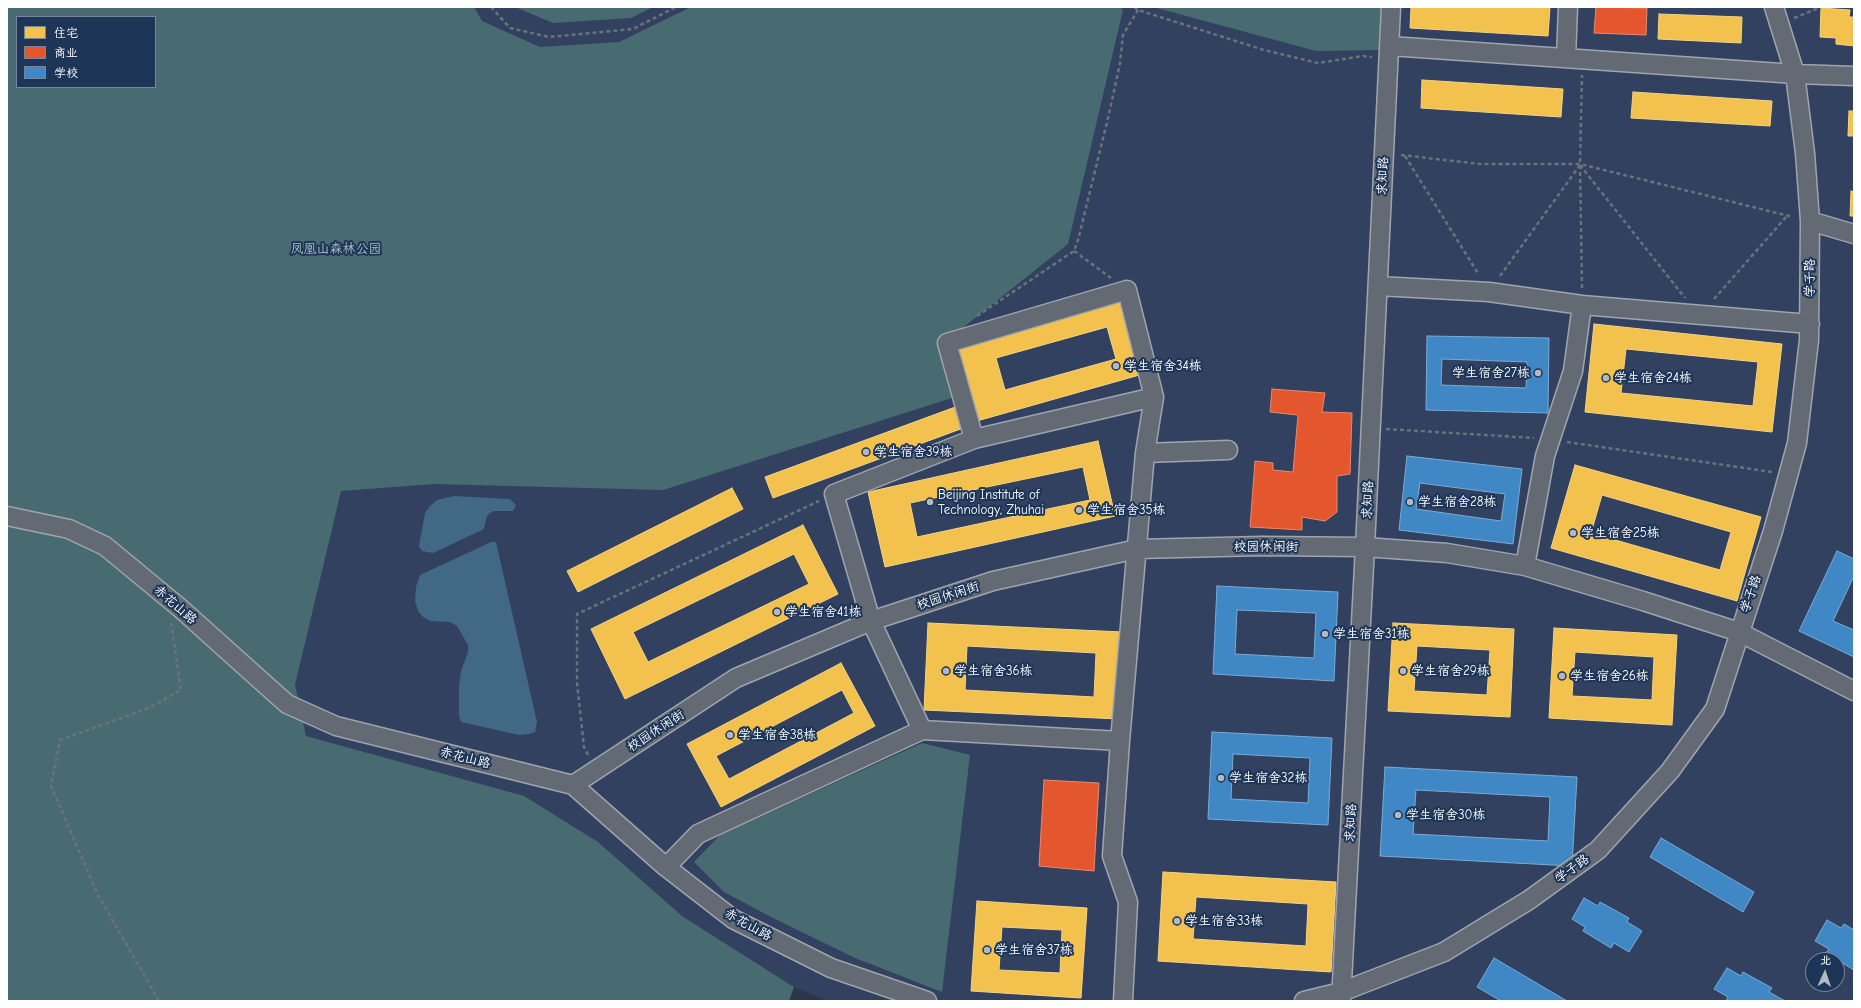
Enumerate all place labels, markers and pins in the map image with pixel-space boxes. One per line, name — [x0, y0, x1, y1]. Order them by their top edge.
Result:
place label: 学生宿舍34栋 — [1124, 358, 1202, 374]
marker: 学生宿舍34栋 — [1111, 361, 1121, 371]
place label: 学生宿舍27栋 — [1452, 365, 1530, 381]
marker: 学生宿舍27栋 — [1533, 368, 1543, 378]
place label: 学生宿舍24栋 — [1614, 370, 1692, 386]
marker: 学生宿舍24栋 — [1601, 373, 1611, 383]
place label: 学生宿舍39栋 — [874, 444, 952, 460]
marker: 学生宿舍39栋 — [861, 447, 871, 457]
place label: Beijing Institute of Technology, Zhuhai — [938, 487, 1044, 518]
place label: 学生宿舍28栋 — [1418, 494, 1496, 510]
marker: Beijing Institute of Technology, Zhuhai — [925, 497, 935, 507]
marker: 学生宿舍28栋 — [1405, 497, 1415, 507]
place label: 学生宿舍35栋 — [1087, 502, 1166, 518]
marker: 学生宿舍35栋 — [1074, 505, 1084, 515]
place label: 学生宿舍25栋 — [1581, 525, 1660, 541]
marker: 学生宿舍25栋 — [1568, 528, 1578, 538]
place label: 学生宿舍41栋 — [785, 604, 861, 620]
marker: 学生宿舍41栋 — [772, 607, 782, 617]
place label: 学生宿舍31栋 — [1333, 626, 1410, 642]
marker: 学生宿舍31栋 — [1320, 629, 1330, 639]
place label: 学生宿舍36栋 — [954, 663, 1033, 679]
place label: 学生宿舍29栋 — [1411, 663, 1490, 679]
marker: 学生宿舍36栋 — [941, 666, 951, 676]
marker: 学生宿舍29栋 — [1398, 666, 1408, 676]
place label: 学生宿舍26栋 — [1570, 668, 1649, 684]
marker: 学生宿舍26栋 — [1557, 671, 1567, 681]
place label: 学生宿舍38栋 — [738, 727, 816, 743]
marker: 学生宿舍38栋 — [725, 730, 735, 740]
place label: 学生宿舍32栋 — [1229, 770, 1307, 786]
marker: 学生宿舍32栋 — [1216, 773, 1226, 783]
place label: 学生宿舍30栋 — [1406, 807, 1485, 823]
marker: 学生宿舍30栋 — [1393, 810, 1403, 820]
place label: 学生宿舍33栋 — [1185, 913, 1263, 929]
marker: 学生宿舍33栋 — [1172, 916, 1182, 926]
place label: 学生宿舍37栋 — [995, 942, 1073, 958]
marker: 学生宿舍37栋 — [982, 945, 992, 955]

